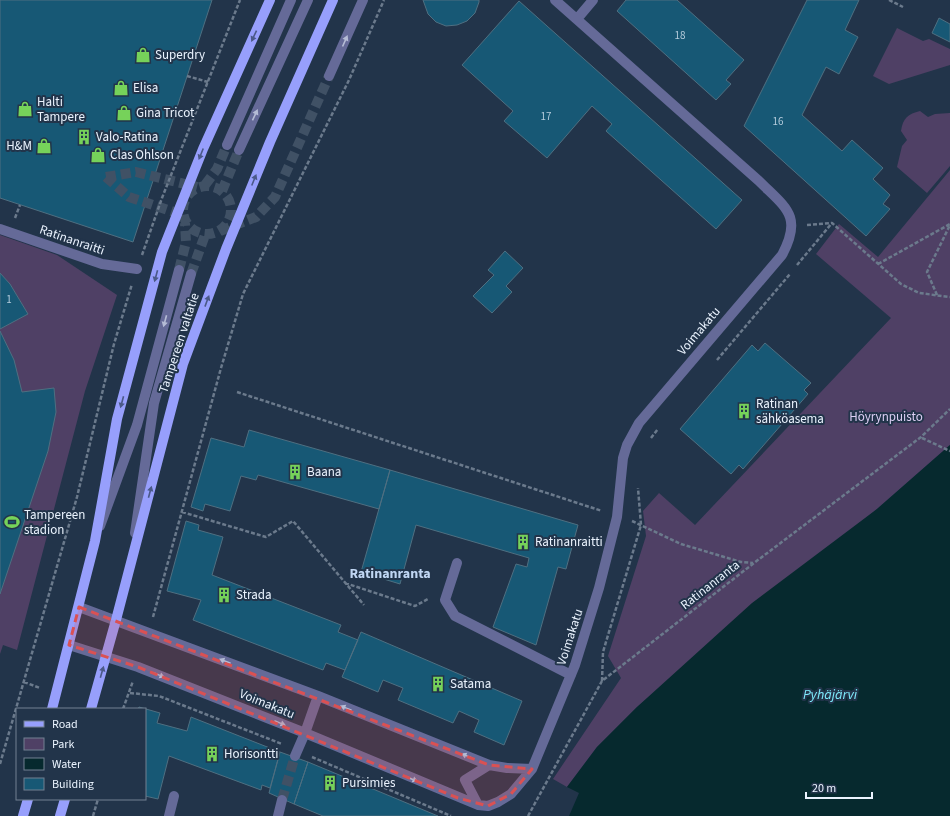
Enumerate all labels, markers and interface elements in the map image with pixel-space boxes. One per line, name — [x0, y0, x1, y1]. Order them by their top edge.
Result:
house number: 18 — [675, 28, 686, 43]
one-way arrow — [251, 30, 257, 41]
one-way arrow — [342, 35, 348, 47]
shop icon: Superdry — [134, 46, 152, 64]
place label: Superdry — [155, 46, 205, 64]
shop icon: Elisa — [112, 79, 130, 97]
place label: Elisa — [133, 79, 158, 97]
place label: Halti Tampere — [37, 93, 85, 126]
shop icon: Halti Tampere — [16, 100, 34, 118]
shop icon: Gina Tricot — [115, 104, 133, 122]
place label: Gina Tricot — [136, 104, 195, 122]
one-way arrow — [252, 109, 258, 121]
house number: 17 — [541, 109, 551, 124]
house number: 16 — [773, 114, 784, 129]
building icon: Valo-Ratina — [75, 128, 93, 146]
place label: Valo-Ratina — [96, 128, 158, 146]
place label: H&M — [6, 137, 32, 155]
shop icon: H&M — [35, 137, 53, 155]
shop icon: Clas Ohlson — [89, 146, 107, 164]
place label: Clas Ohlson — [110, 146, 174, 164]
one-way arrow — [197, 149, 203, 161]
one-way arrow — [252, 173, 258, 185]
street label: Ratinanraitti — [37, 220, 107, 260]
one-way arrow — [153, 270, 159, 282]
street label: Tampereen valtatie — [154, 291, 204, 395]
house number: 1 — [6, 292, 12, 307]
one-way arrow — [204, 294, 210, 306]
street label: Voimakatu — [673, 303, 725, 359]
one-way arrow — [162, 315, 168, 327]
place label: Ratinan sähköasema — [756, 395, 824, 428]
one-way arrow — [119, 396, 125, 408]
building icon: Ratinan sähköasema — [735, 402, 753, 420]
park label: Höyrynpuisto — [849, 408, 923, 426]
building icon: Baana — [286, 463, 304, 481]
place label: Baana — [307, 463, 341, 481]
one-way arrow — [147, 486, 153, 498]
place label: Tampereen stadion — [24, 506, 85, 539]
sports icon: Tampereen stadion — [3, 513, 21, 531]
building icon: Ratinanraitti — [514, 533, 532, 551]
place label: Ratinanraitti — [535, 533, 603, 551]
street label: Ratinanranta — [677, 556, 743, 614]
district label: Ratinanranta — [349, 564, 431, 584]
building icon: Strada — [215, 586, 233, 604]
place label: Strada — [236, 586, 272, 604]
street label: Voimakatu — [552, 607, 588, 667]
one-way arrow — [218, 658, 230, 664]
one-way arrow — [99, 665, 105, 677]
one-way arrow — [153, 673, 165, 679]
building icon: Satama — [429, 675, 447, 693]
place label: Satama — [450, 675, 491, 693]
street label: Voimakatu — [237, 685, 297, 723]
water label: Pyhäjärvi — [803, 685, 858, 705]
one-way arrow — [339, 704, 351, 710]
legend — [16, 708, 146, 800]
text: Road — [52, 716, 78, 733]
one-way arrow — [274, 720, 286, 726]
text: Park — [52, 736, 74, 753]
building icon: Horisontti — [203, 745, 221, 763]
place label: Horisontti — [224, 745, 279, 763]
one-way arrow — [460, 752, 472, 758]
text: Water — [52, 756, 82, 773]
building icon: Pursimies — [321, 774, 339, 792]
place label: Pursimies — [342, 774, 396, 792]
scale bar — [806, 774, 872, 800]
text: Building — [52, 776, 94, 793]
one-way arrow — [407, 776, 418, 782]
text: 20 m — [812, 780, 836, 797]

